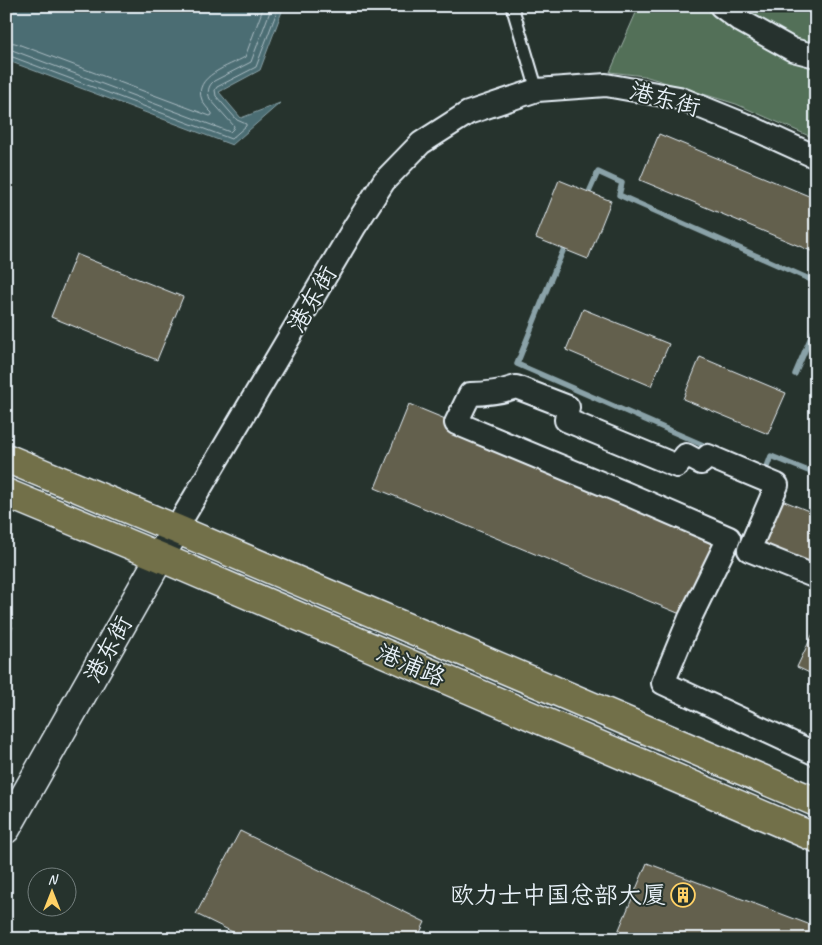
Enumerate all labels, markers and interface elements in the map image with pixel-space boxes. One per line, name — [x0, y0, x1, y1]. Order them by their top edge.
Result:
street label: 港东街 — [626, 75, 704, 123]
street label: 港东街 — [281, 260, 343, 338]
street label: 港东街 — [77, 610, 139, 688]
street label: 港浦路 — [372, 637, 450, 693]
north arrow — [28, 868, 78, 918]
text: N — [48, 871, 59, 888]
place label: 欧力士中国总部大厦 — [450, 880, 666, 910]
building icon: 欧力士中国总部大厦 — [670, 882, 696, 908]

